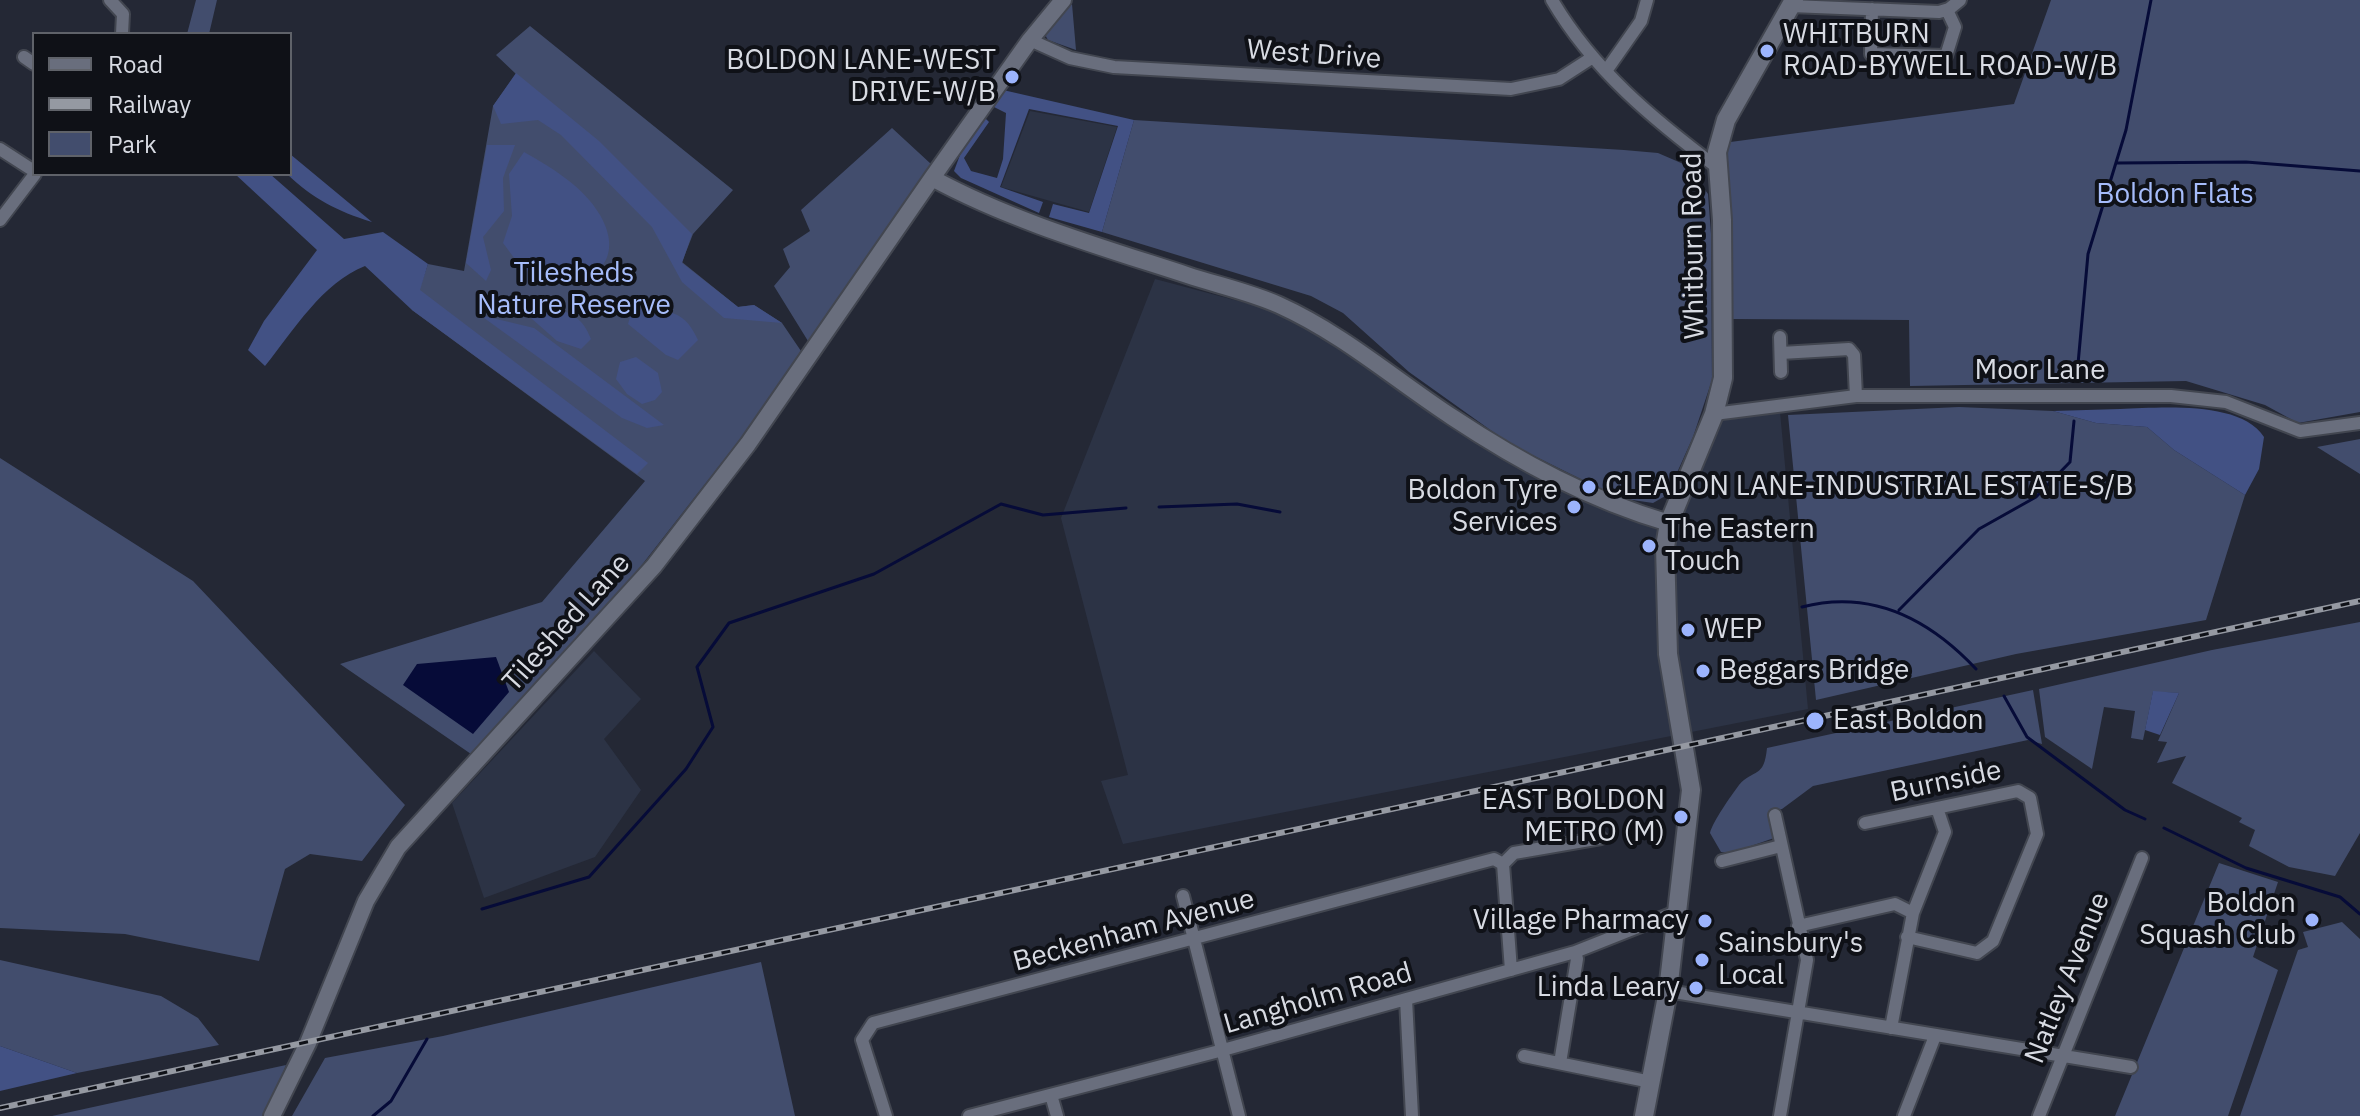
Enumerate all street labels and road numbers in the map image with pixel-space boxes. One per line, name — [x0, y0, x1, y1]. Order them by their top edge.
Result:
street label: West Drive — [1246, 34, 1382, 76]
street label: Whitburn Road — [1676, 152, 1712, 340]
street label: Moor Lane — [1974, 354, 2106, 388]
street label: Tileshed Lane — [496, 547, 638, 699]
street label: Burnside — [1887, 754, 2005, 810]
street label: Beckenham Avenue — [1010, 883, 1258, 979]
street label: Natley Avenue — [2018, 888, 2118, 1068]
street label: Langholm Road — [1220, 956, 1416, 1042]

